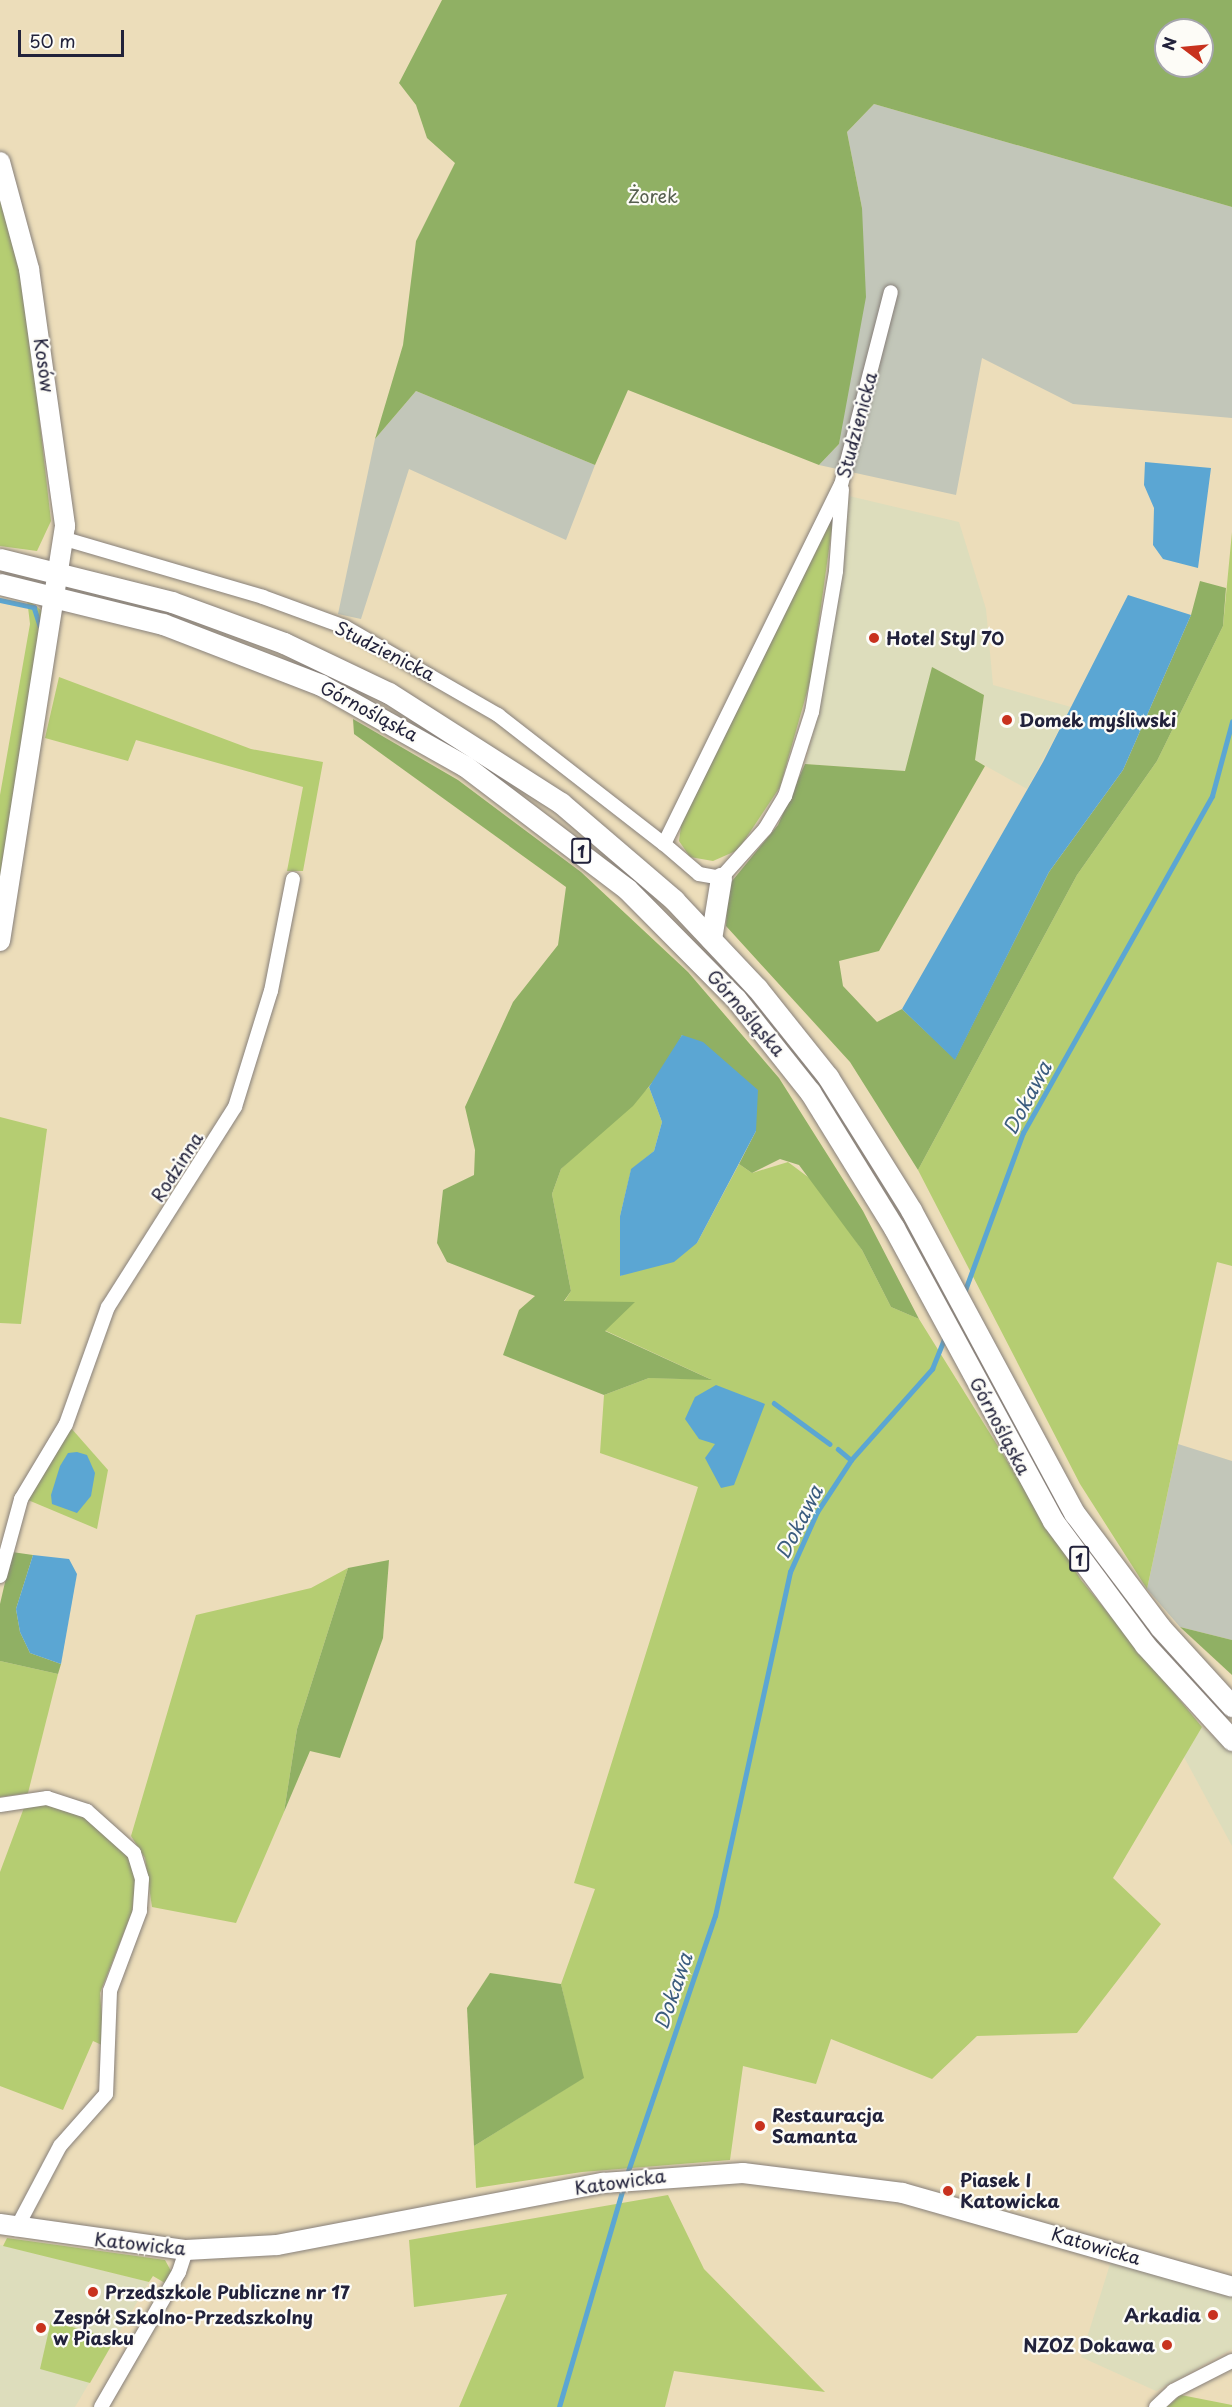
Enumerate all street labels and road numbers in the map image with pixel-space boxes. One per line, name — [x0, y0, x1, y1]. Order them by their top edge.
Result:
street label: Kosów — [30, 337, 58, 393]
street label: Studzienicka — [832, 370, 882, 480]
street label: Studzienicka — [332, 617, 438, 685]
street label: Górnośląska — [316, 676, 422, 746]
road number: 1 — [570, 838, 592, 864]
street label: Górnośląska — [703, 965, 789, 1061]
street label: Rodzinna — [147, 1128, 207, 1206]
street label: Górnośląska — [965, 1373, 1035, 1479]
road number: 1 — [1068, 1546, 1090, 1572]
street label: Katowicka — [573, 2165, 667, 2199]
street label: Katowicka — [1049, 2223, 1143, 2269]
street label: Katowicka — [93, 2228, 187, 2260]

